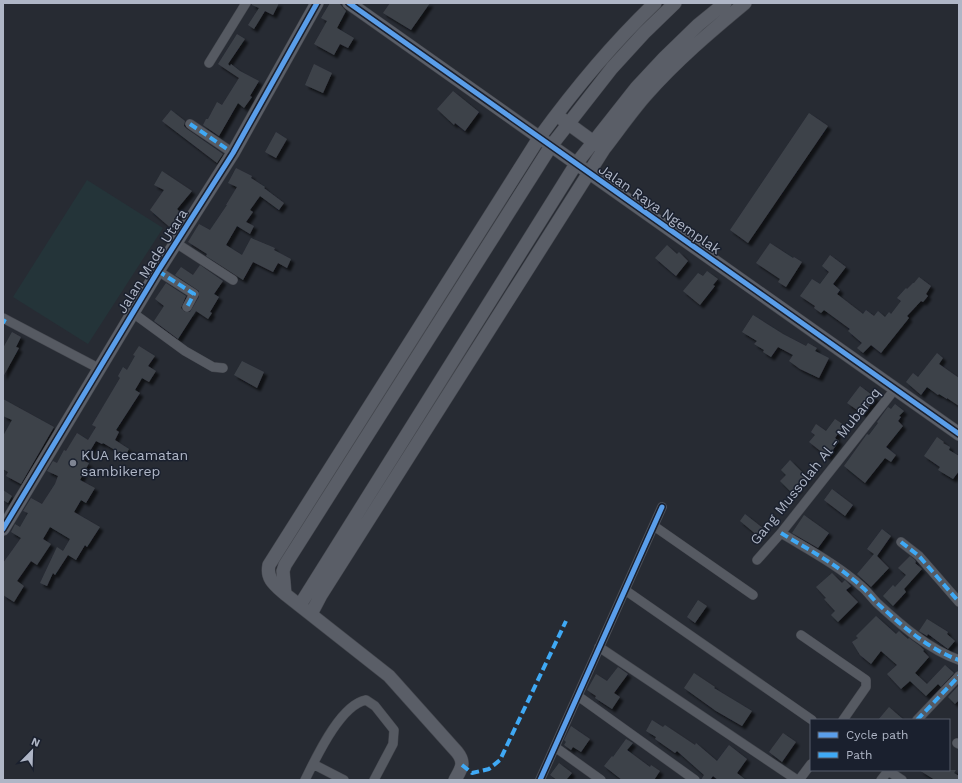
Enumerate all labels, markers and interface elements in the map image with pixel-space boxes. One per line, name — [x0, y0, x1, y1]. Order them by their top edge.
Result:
street label: Jalan Raya Ngemplak — [596, 161, 724, 257]
street label: Jalan Made Utara — [113, 206, 191, 316]
street label: Gang Mussolah Al - Mubaroq — [747, 384, 883, 548]
place label: KUA kecamatan sambikerep — [81, 447, 188, 479]
marker: KUA kecamatan sambikerep — [68, 458, 78, 468]
legend — [810, 719, 950, 771]
text: Cycle path — [846, 728, 908, 742]
north arrow — [12, 731, 52, 771]
text: N — [29, 735, 42, 750]
text: Path — [846, 748, 872, 762]

